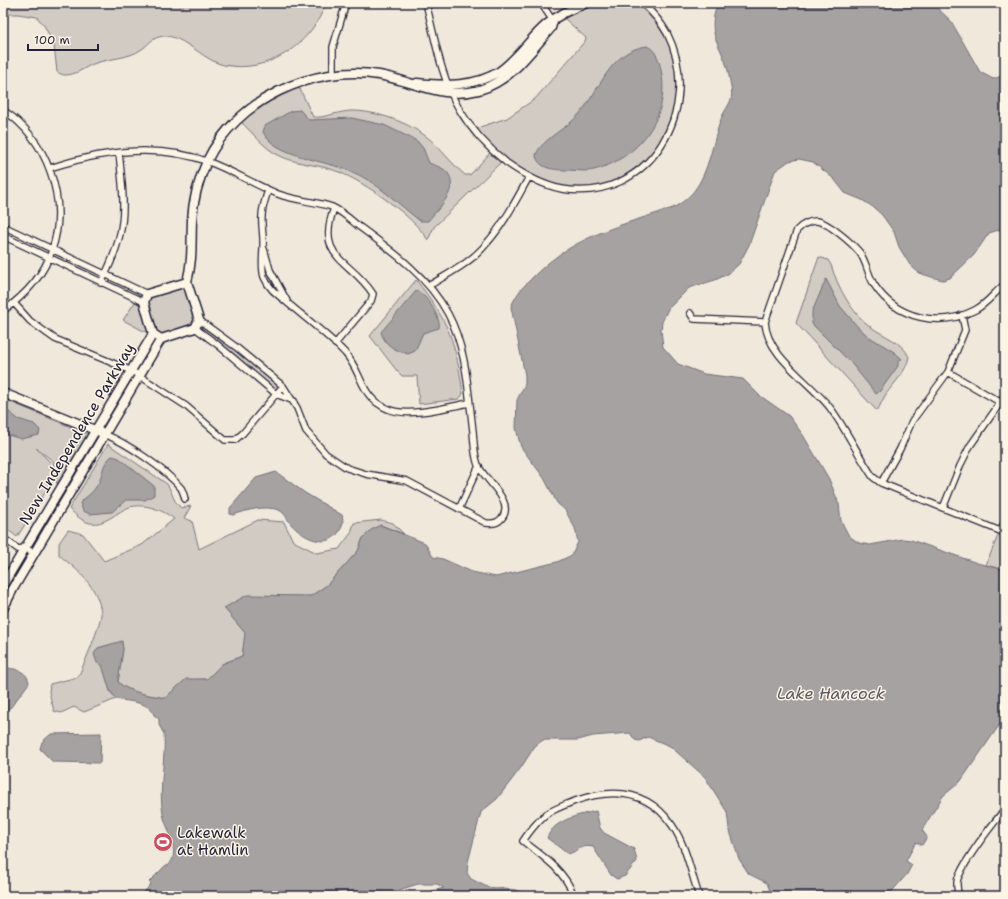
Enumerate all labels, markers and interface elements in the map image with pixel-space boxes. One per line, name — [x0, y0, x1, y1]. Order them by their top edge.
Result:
scale bar — [28, 26, 98, 52]
text: 100 m — [34, 32, 70, 48]
street label: New Independence Parkway — [15, 339, 139, 529]
water label: Lake Hancock — [777, 683, 885, 704]
place label: Lakewalk at Hamlin — [177, 823, 249, 860]
sports icon: Lakewalk at Hamlin — [152, 831, 174, 853]

